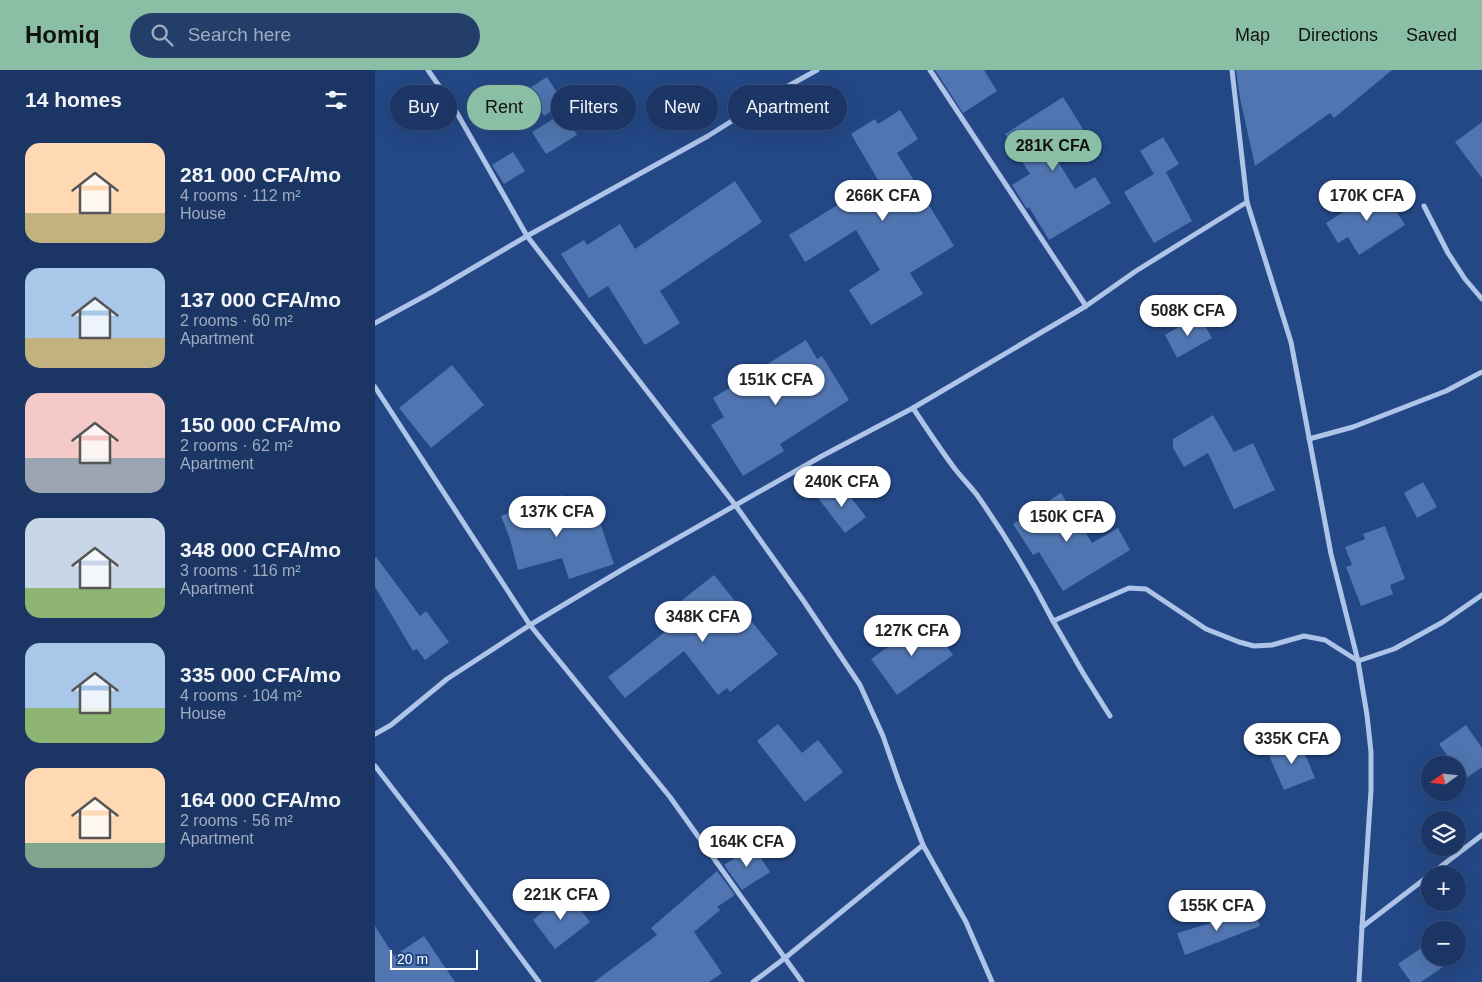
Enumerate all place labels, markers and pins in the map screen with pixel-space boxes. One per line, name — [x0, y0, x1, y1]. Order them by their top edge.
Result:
pin: 281K CFA — [1001, 129, 1105, 172]
pin: 266K CFA — [831, 180, 935, 222]
pin: 170K CFA — [1315, 180, 1419, 222]
pin: 508K CFA — [1136, 294, 1240, 337]
pin: 151K CFA — [724, 364, 828, 406]
pin: 240K CFA — [790, 466, 894, 508]
pin: 137K CFA — [505, 496, 609, 538]
pin: 150K CFA — [1015, 500, 1119, 543]
pin: 348K CFA — [651, 600, 755, 643]
pin: 127K CFA — [860, 614, 964, 657]
pin: 335K CFA — [1240, 722, 1344, 765]
pin: 164K CFA — [695, 826, 799, 868]
pin: 221K CFA — [509, 878, 613, 921]
pin: 155K CFA — [1165, 890, 1269, 932]

